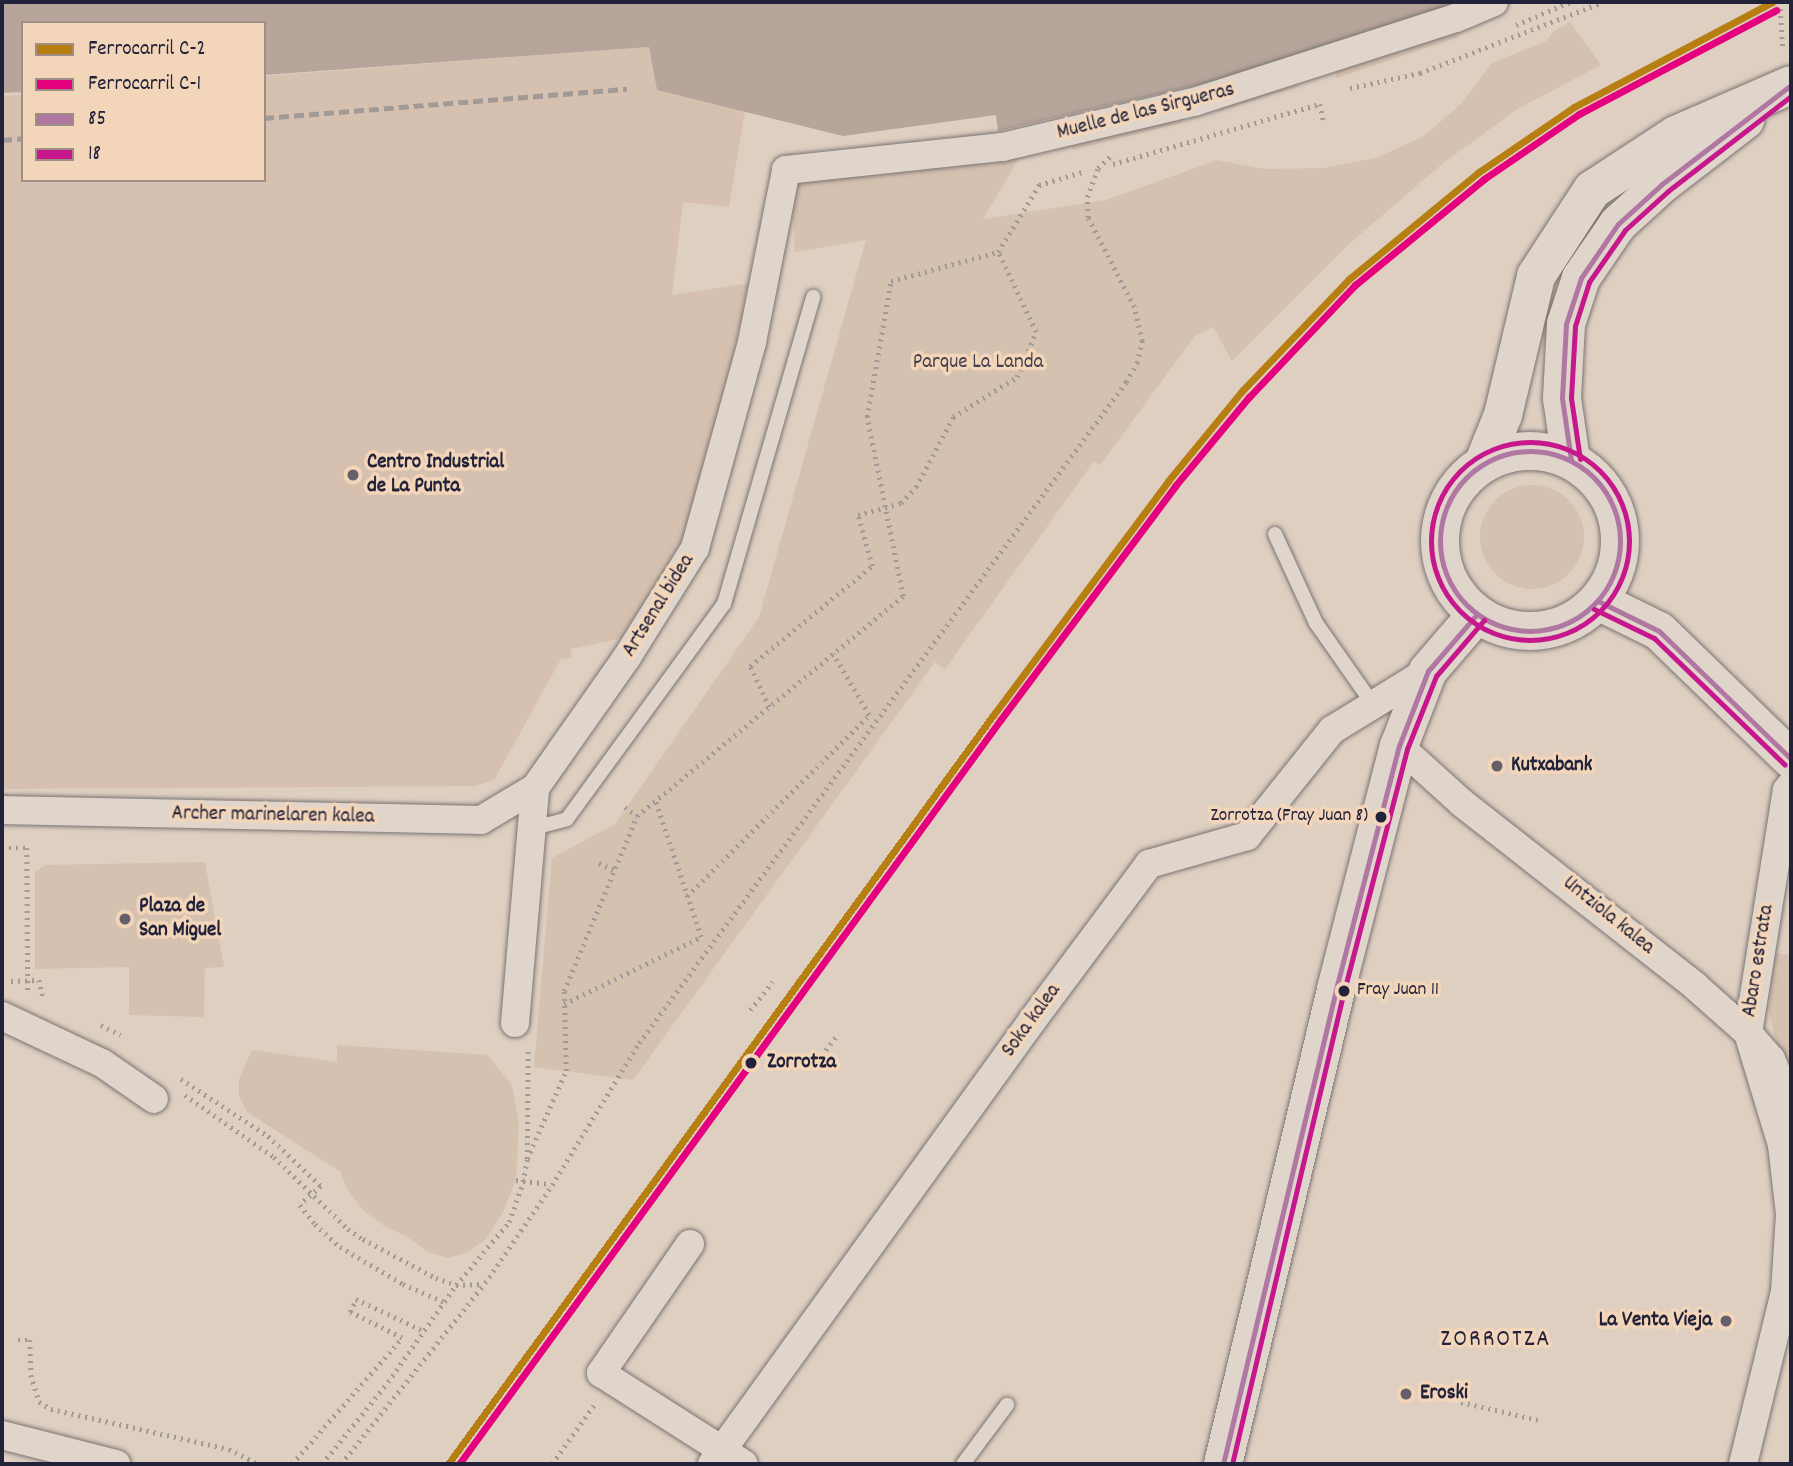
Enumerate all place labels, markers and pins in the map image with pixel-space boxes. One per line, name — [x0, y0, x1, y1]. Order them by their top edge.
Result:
place label: Centro Industrial de La Punta — [367, 450, 504, 500]
marker: Centro Industrial de La Punta — [345, 467, 361, 483]
place label: Kutxabank — [1511, 753, 1592, 779]
marker: Kutxabank — [1489, 758, 1505, 774]
place label: Zorrotza (Fray Juan 8) — [1210, 806, 1368, 828]
marker: Zorrotza (Fray Juan 8) — [1374, 810, 1388, 824]
place label: Plaza de San Miguel — [139, 894, 221, 944]
marker: Plaza de San Miguel — [117, 911, 133, 927]
place label: Fray Juan 11 — [1357, 980, 1439, 1002]
marker: Fray Juan 11 — [1337, 984, 1351, 998]
place label: Zorrotza — [767, 1050, 836, 1076]
marker: Zorrotza — [741, 1053, 761, 1073]
place label: La Venta Vieja — [1599, 1308, 1712, 1334]
marker: La Venta Vieja — [1718, 1313, 1734, 1329]
place label: Eroski — [1420, 1381, 1468, 1407]
marker: Eroski — [1398, 1386, 1414, 1402]

